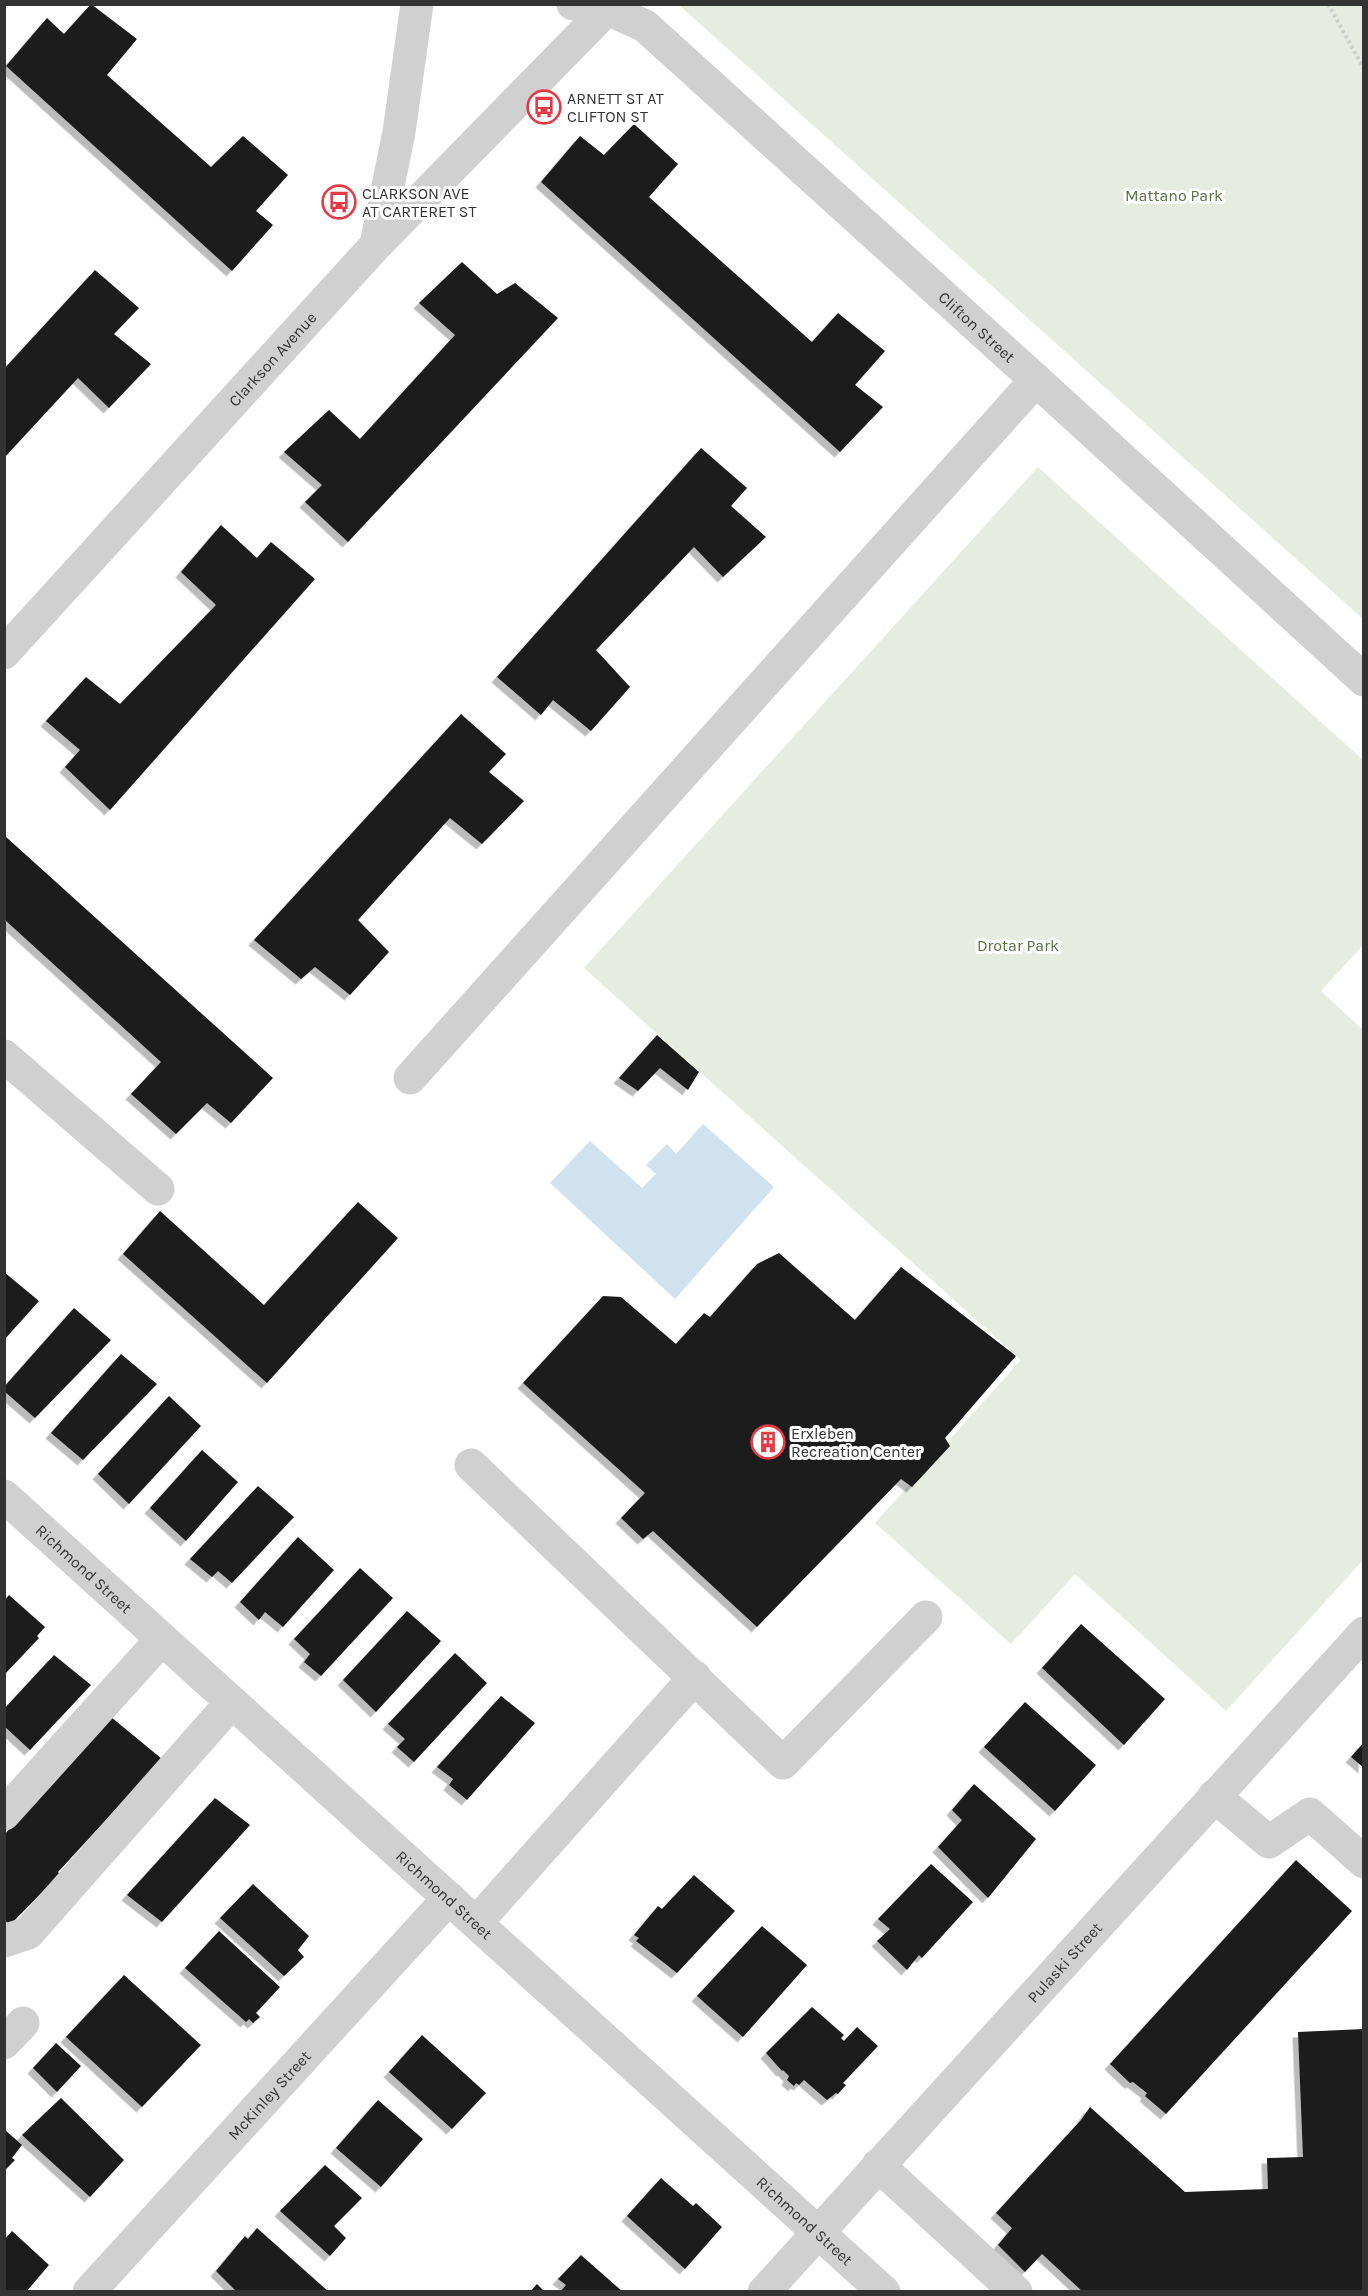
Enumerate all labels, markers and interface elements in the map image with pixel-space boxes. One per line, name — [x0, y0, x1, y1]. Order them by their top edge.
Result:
bus stop icon: ARNETT ST AT CLIFTON ST — [526, 89, 562, 125]
place label: ARNETT ST AT CLIFTON ST — [567, 89, 664, 126]
bus stop icon: CLARKSON AVE AT CARTERET ST — [321, 184, 357, 220]
place label: CLARKSON AVE AT CARTERET ST — [362, 184, 476, 221]
park label: Mattano Park — [1125, 186, 1223, 205]
street label: Clifton Street — [935, 287, 1019, 366]
street label: Clarkson Avenue — [224, 308, 320, 410]
park label: Drotar Park — [977, 936, 1059, 955]
building icon: Erxleben Recreation Center — [750, 1424, 786, 1460]
place label: Erxleben Recreation Center — [791, 1424, 921, 1461]
street label: Richmond Street — [32, 1520, 136, 1617]
street label: Richmond Street — [392, 1846, 497, 1943]
street label: Pulaski Street — [1023, 1918, 1106, 2006]
street label: McKinley Street — [224, 2046, 315, 2143]
street label: Richmond Street — [753, 2172, 857, 2269]

